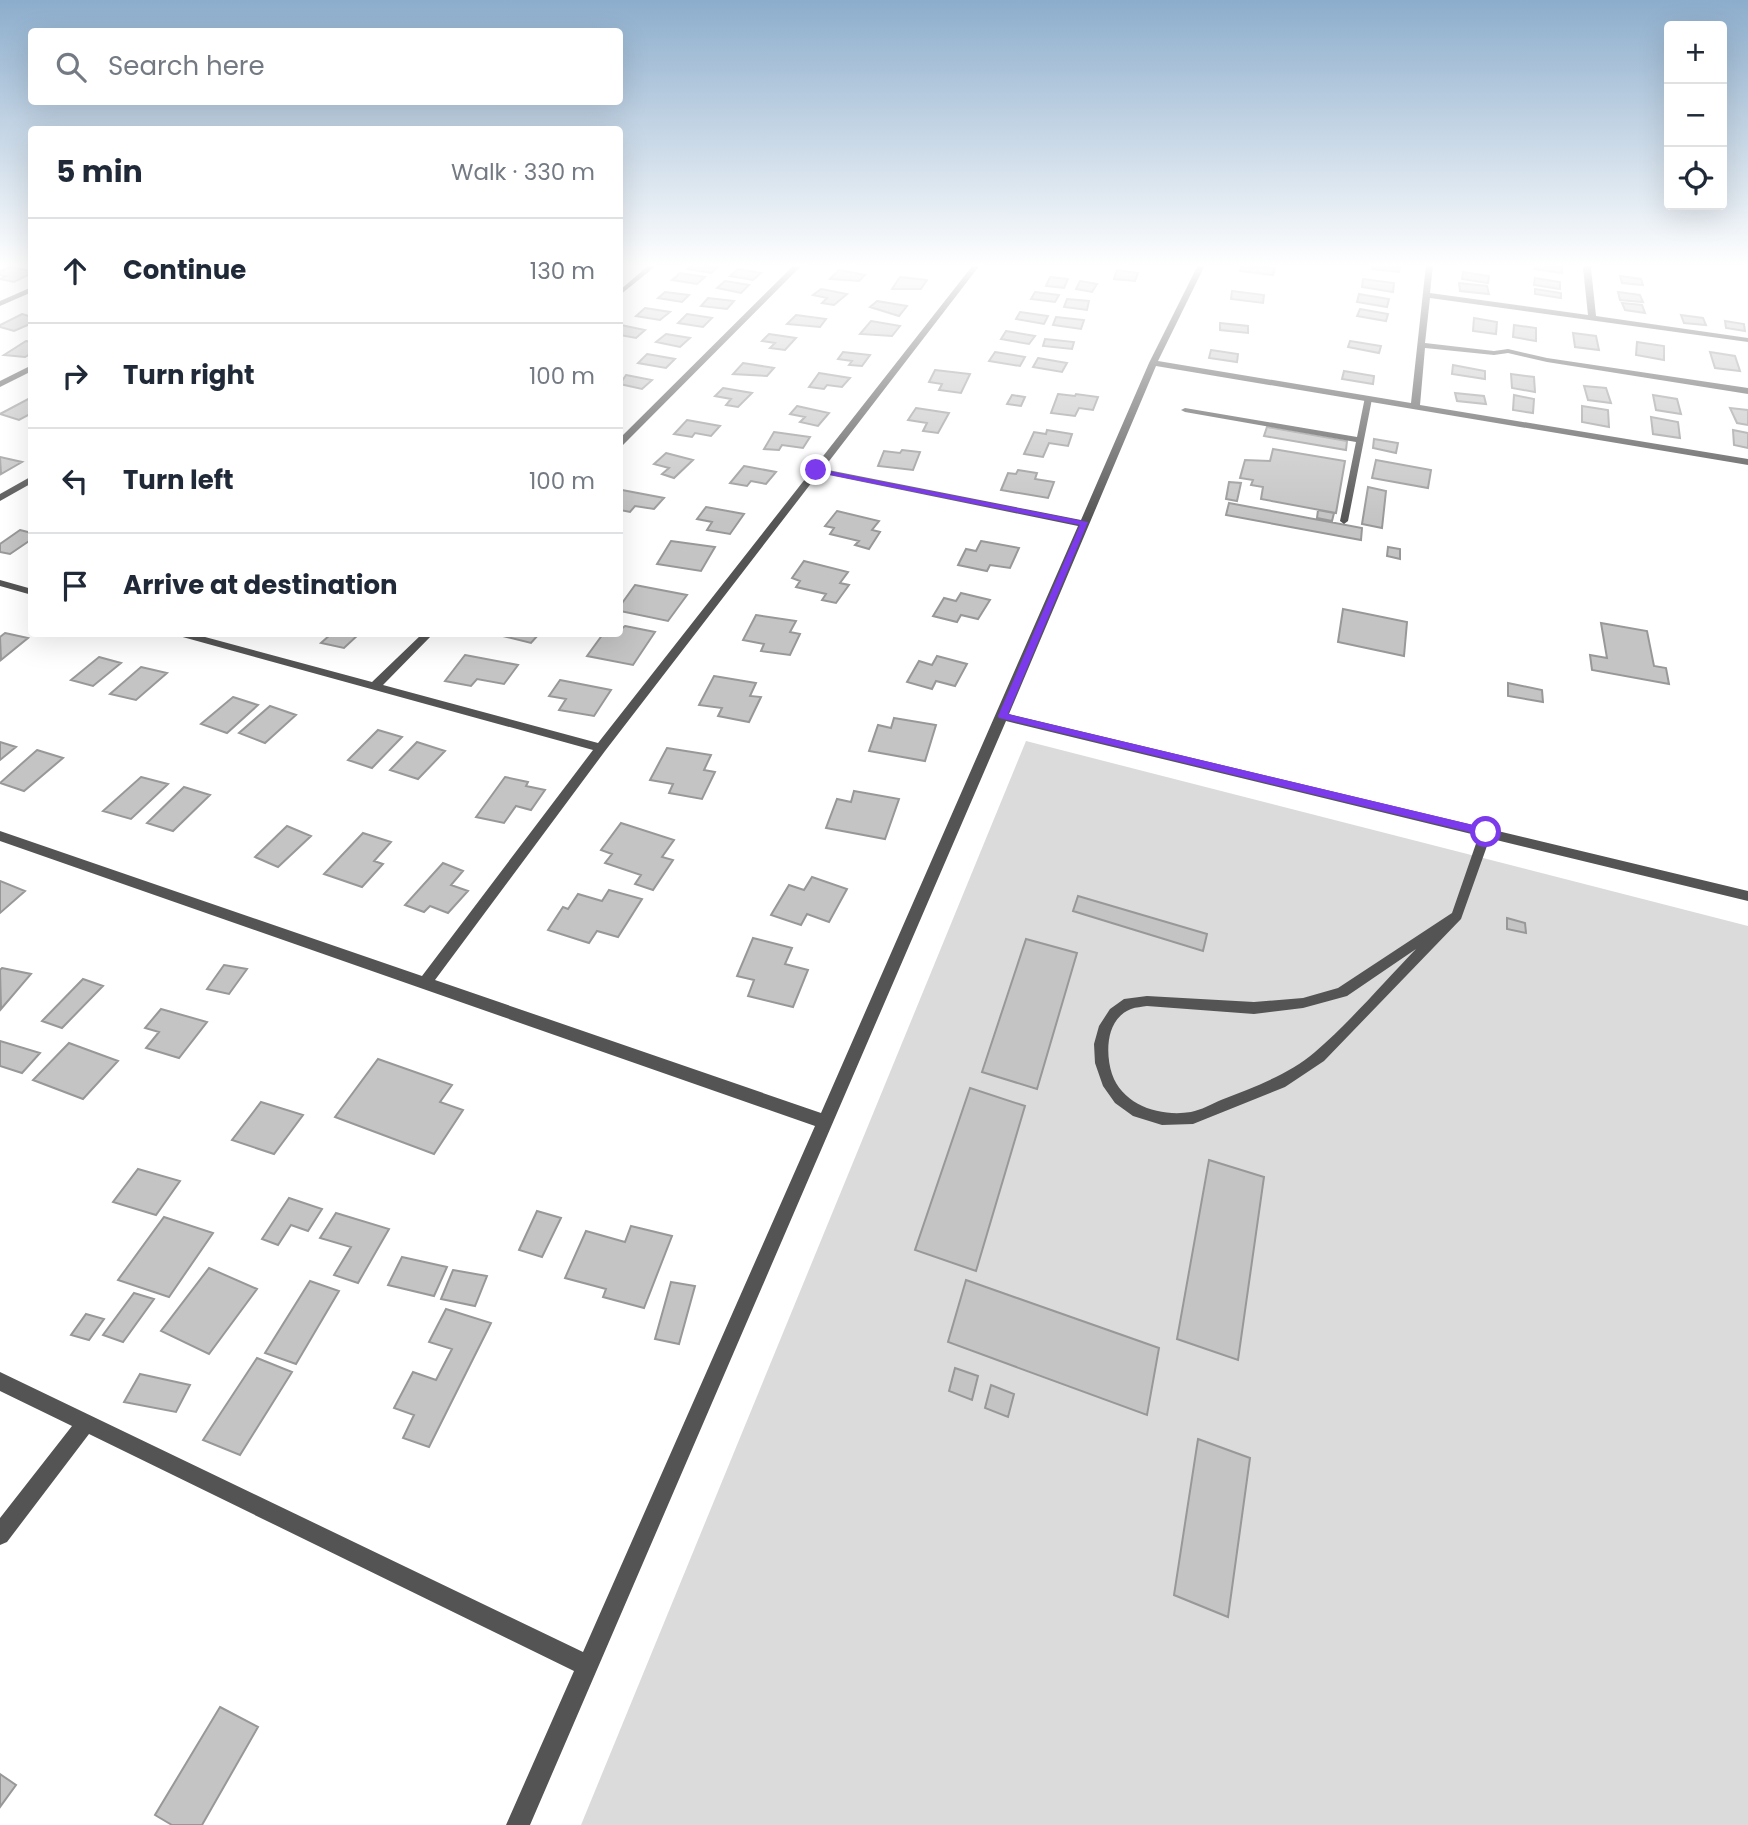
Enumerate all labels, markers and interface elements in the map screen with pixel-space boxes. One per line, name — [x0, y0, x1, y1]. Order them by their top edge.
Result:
map controls — [1664, 21, 1727, 210]
button: + — [1664, 21, 1727, 84]
search box — [28, 28, 623, 105]
icon: search — [52, 48, 90, 86]
text: Search here — [108, 48, 265, 84]
button: − — [1664, 84, 1727, 147]
button: locate — [1664, 147, 1727, 210]
text: 5 min — [56, 150, 143, 193]
text: Walk · 330 m — [451, 156, 595, 188]
icon: ahead — [56, 252, 94, 290]
text: Continue — [123, 252, 246, 288]
text: 130 m — [530, 255, 595, 287]
icon: right — [56, 357, 94, 395]
text: Turn right — [123, 357, 255, 393]
text: 100 m — [529, 360, 595, 392]
route end — [800, 454, 831, 485]
icon: left — [56, 462, 94, 500]
text: Turn left — [123, 462, 234, 498]
text: 100 m — [529, 465, 595, 497]
icon: arrive — [56, 567, 94, 605]
text: Arrive at destination — [123, 567, 398, 603]
route start — [1470, 816, 1501, 847]

